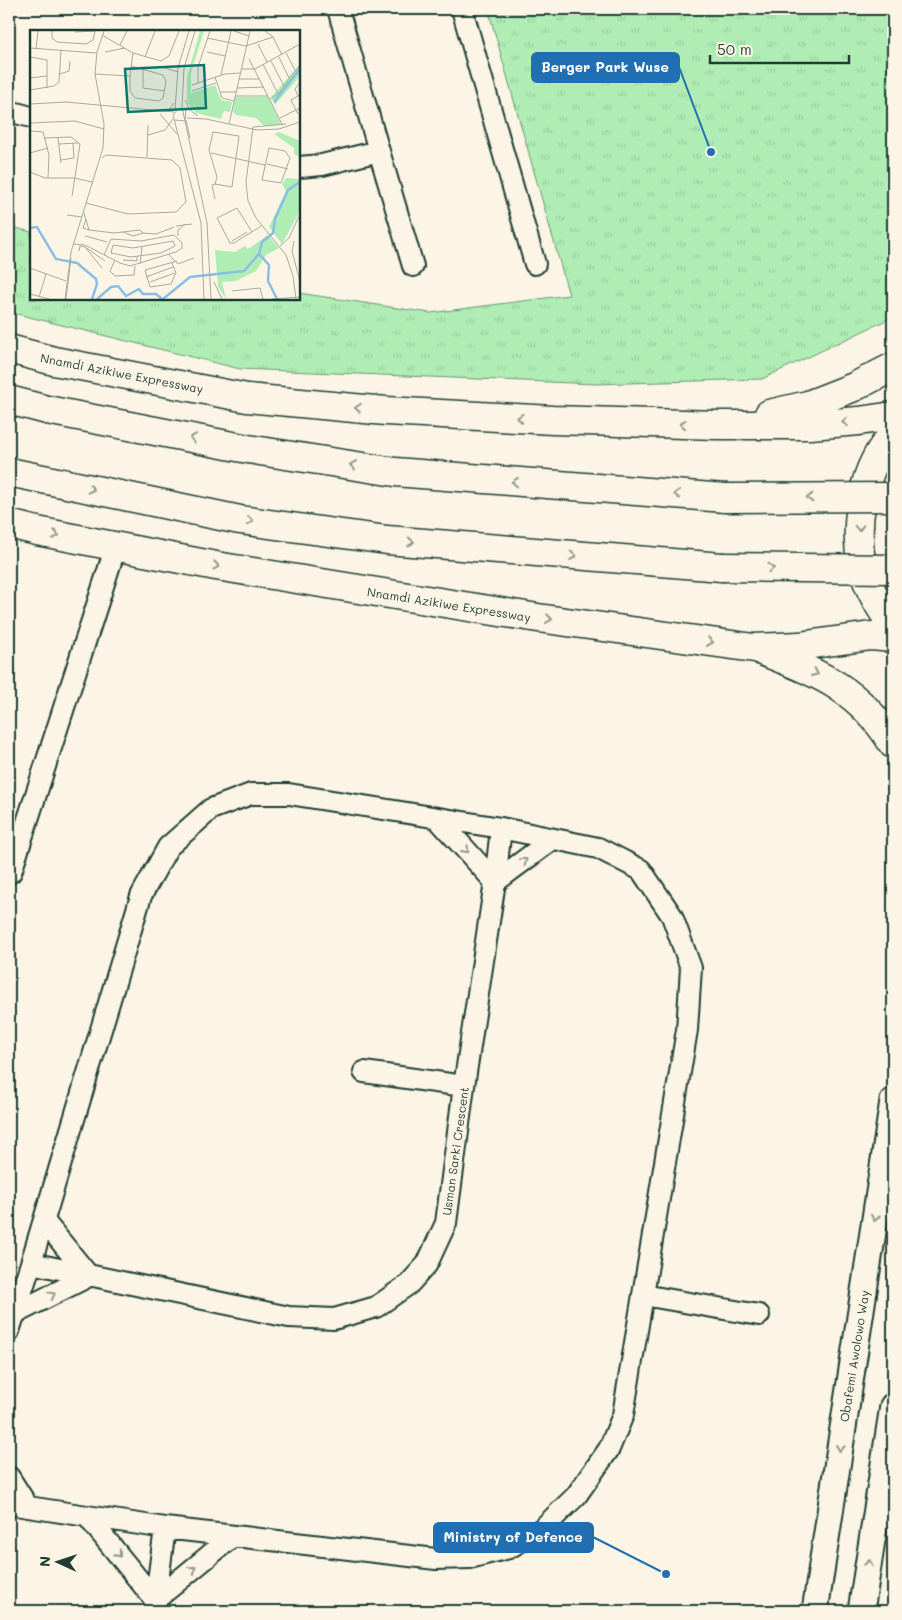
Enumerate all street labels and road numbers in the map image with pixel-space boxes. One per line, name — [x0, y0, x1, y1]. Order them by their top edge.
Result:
street label: Nnamdi Azikiwe Expressway — [39, 349, 205, 397]
street label: Nnamdi Azikiwe Expressway — [366, 583, 532, 625]
street label: Usman Sarki Crescent — [438, 1086, 472, 1216]
street label: Obafemi Awolowo Way — [836, 1289, 872, 1423]

